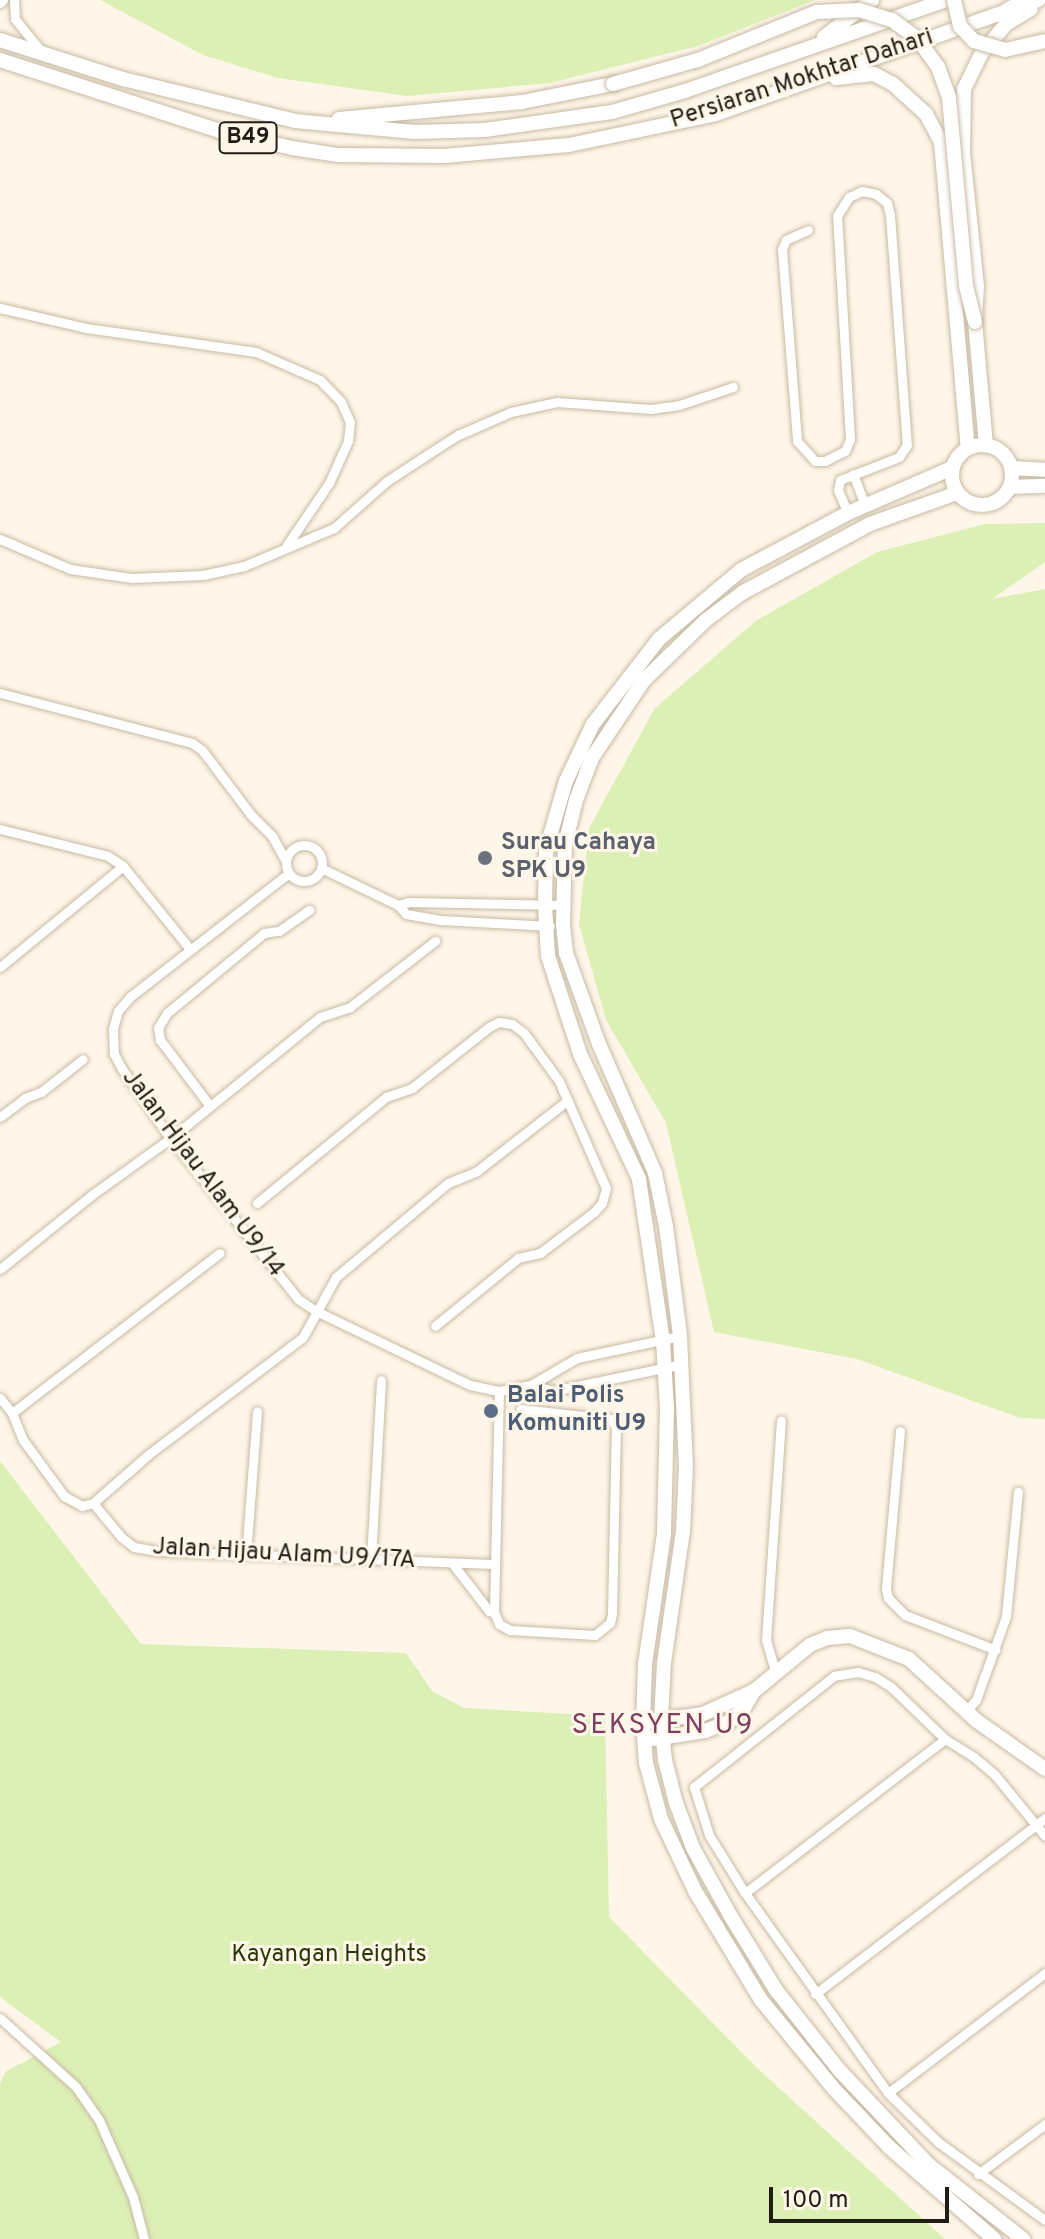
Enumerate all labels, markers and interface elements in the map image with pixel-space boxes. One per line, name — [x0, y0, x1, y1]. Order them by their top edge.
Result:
street label: Persiaran Mokhtar Dahari — [667, 24, 937, 136]
road number: B49 — [218, 120, 278, 156]
place label: Surau Cahaya SPK U9 — [501, 830, 656, 886]
marker: Surau Cahaya SPK U9 — [476, 849, 494, 867]
street label: Jalan Hijau Alam U9/14 — [114, 1064, 290, 1284]
place label: Balai Polis Komuniti U9 — [507, 1383, 646, 1439]
marker: Balai Polis Komuniti U9 — [482, 1402, 500, 1420]
street label: Jalan Hijau Alam U9/17A — [151, 1534, 417, 1576]
district label: SEKSYEN U9 — [571, 1709, 755, 1743]
park label: Kayangan Heights — [231, 1942, 427, 1970]
scale bar — [773, 2171, 953, 2221]
text: 100 m — [783, 2186, 849, 2216]

